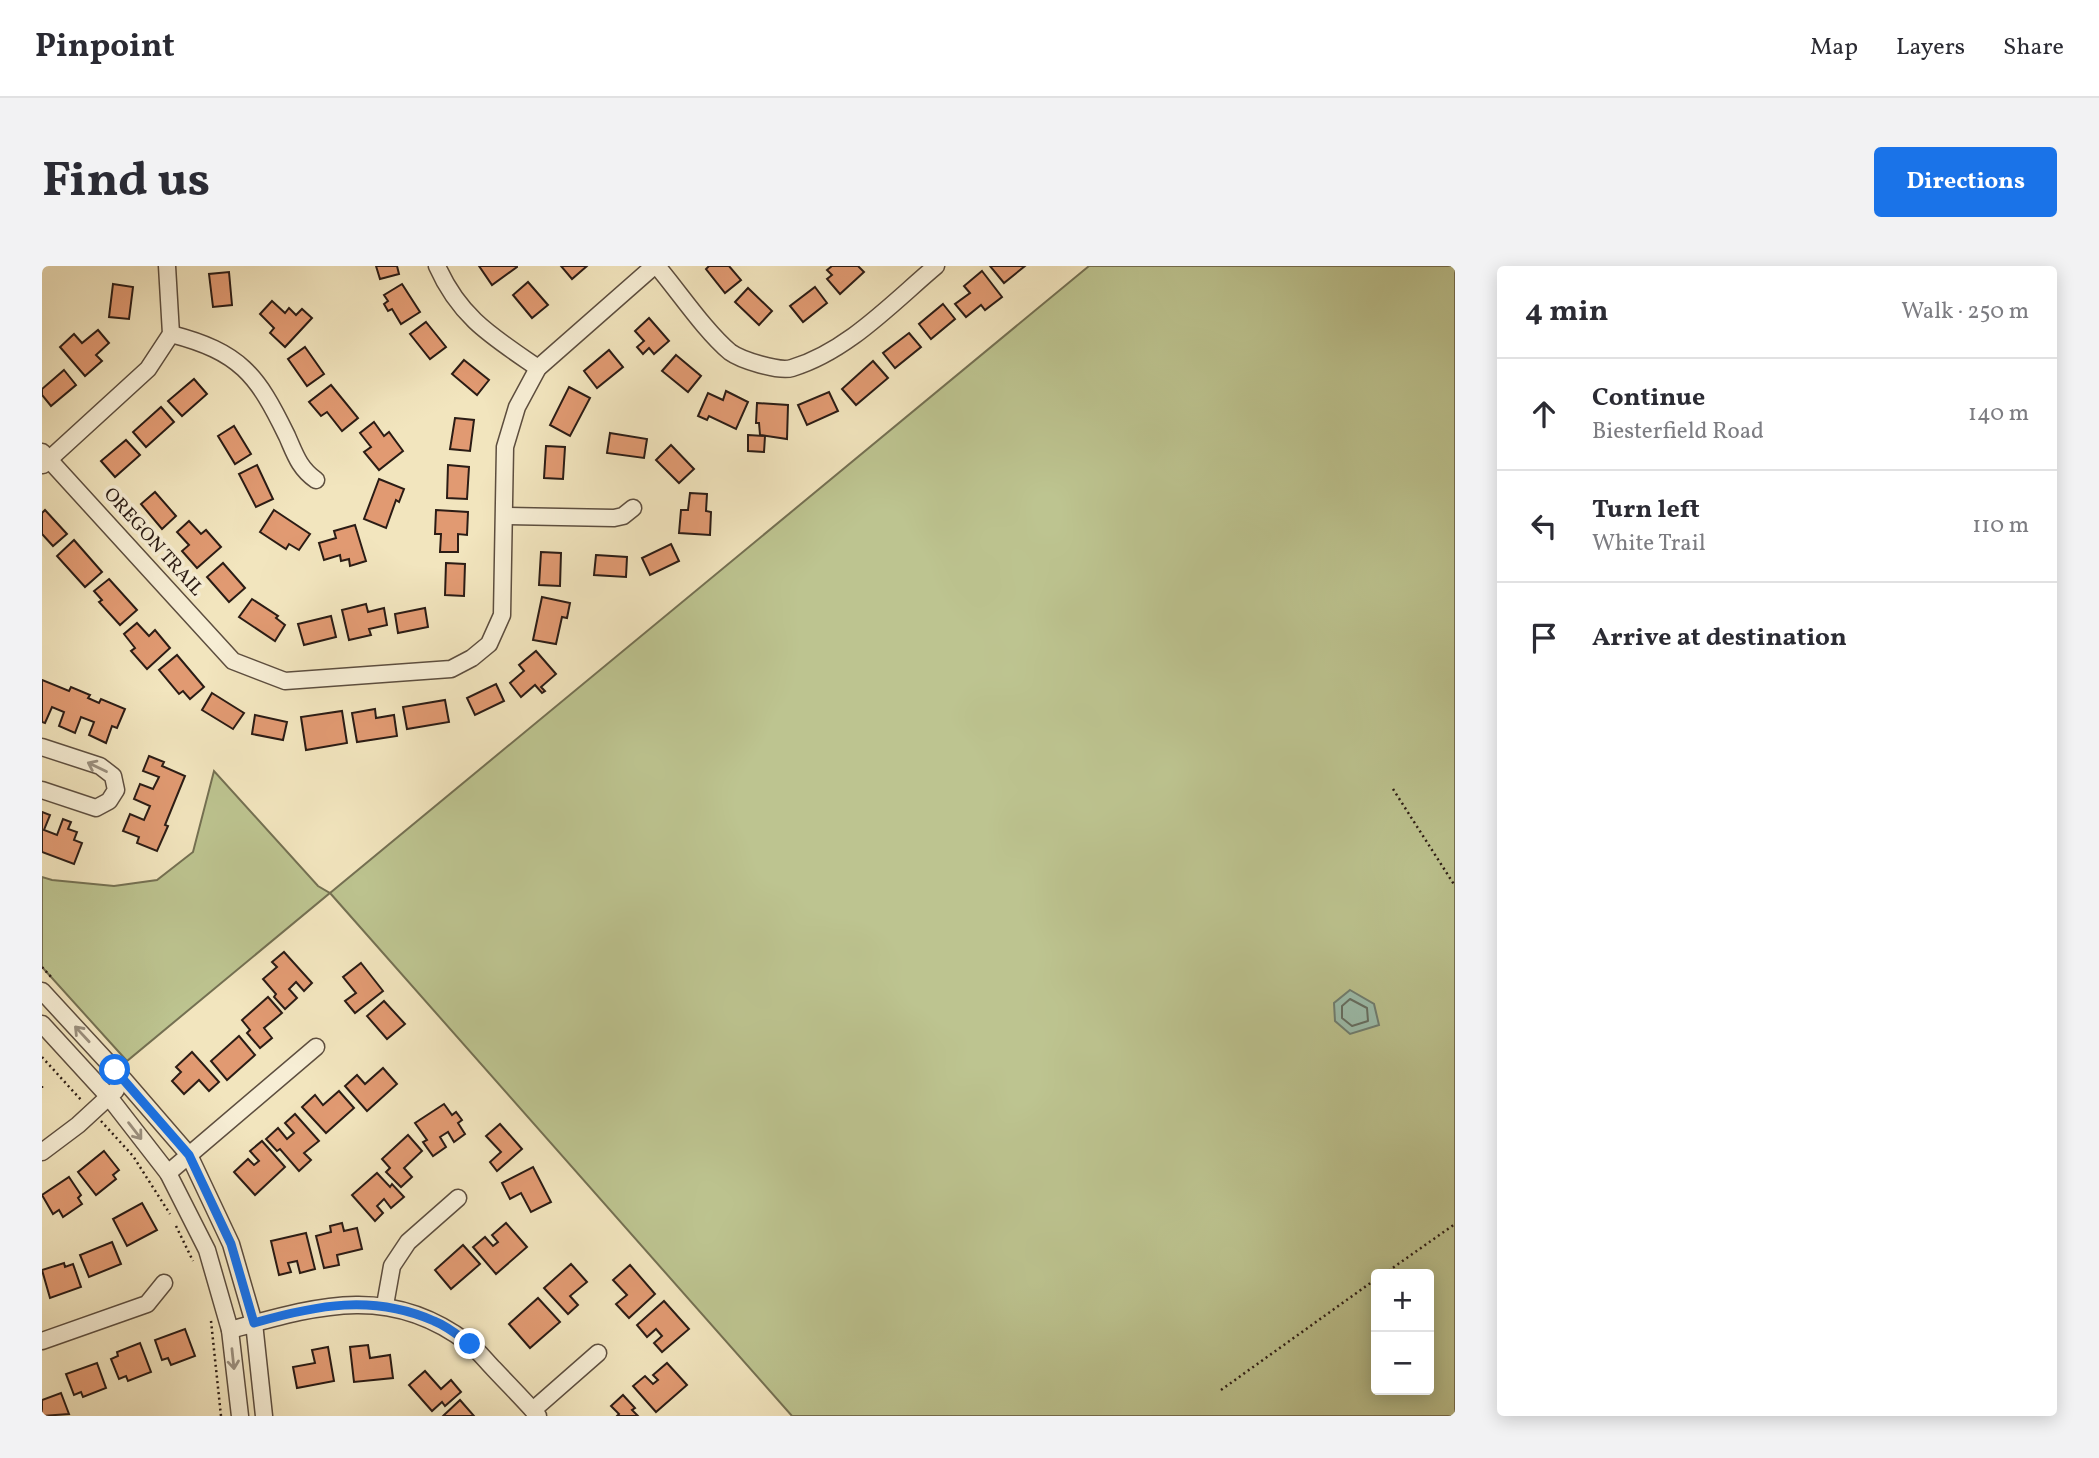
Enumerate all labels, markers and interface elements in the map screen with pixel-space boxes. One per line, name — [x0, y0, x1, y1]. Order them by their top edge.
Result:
text: Pinpoint — [35, 25, 175, 71]
text: Map — [1810, 31, 1858, 65]
text: Layers — [1896, 31, 1965, 65]
text: Share — [2003, 31, 2064, 65]
button: Directions — [1874, 147, 2057, 217]
text: Find us — [42, 148, 210, 217]
text: 4 min — [1525, 291, 1609, 333]
text: Walk · 250 m — [1901, 296, 2029, 328]
text: Continue — [1592, 380, 1705, 416]
icon: ahead — [1525, 395, 1563, 433]
text: 140 m — [1968, 398, 2029, 430]
text: Biesterfield Road — [1592, 416, 1764, 448]
street label: OREGON TRAIL — [97, 482, 209, 602]
text: Turn left — [1592, 492, 1700, 528]
icon: left — [1525, 507, 1563, 545]
text: 110 m — [1972, 510, 2029, 542]
text: White Trail — [1592, 528, 1706, 560]
icon: arrive — [1525, 619, 1563, 657]
text: Arrive at destination — [1592, 620, 1847, 656]
one-way arrow — [88, 759, 108, 773]
one-way arrow — [74, 1025, 90, 1043]
route start — [99, 1054, 130, 1085]
one-way arrow — [128, 1121, 143, 1140]
map controls — [1371, 1269, 1434, 1395]
button: + — [1371, 1269, 1434, 1332]
route end — [454, 1328, 485, 1359]
button: − — [1371, 1332, 1434, 1395]
one-way arrow — [227, 1347, 240, 1370]

